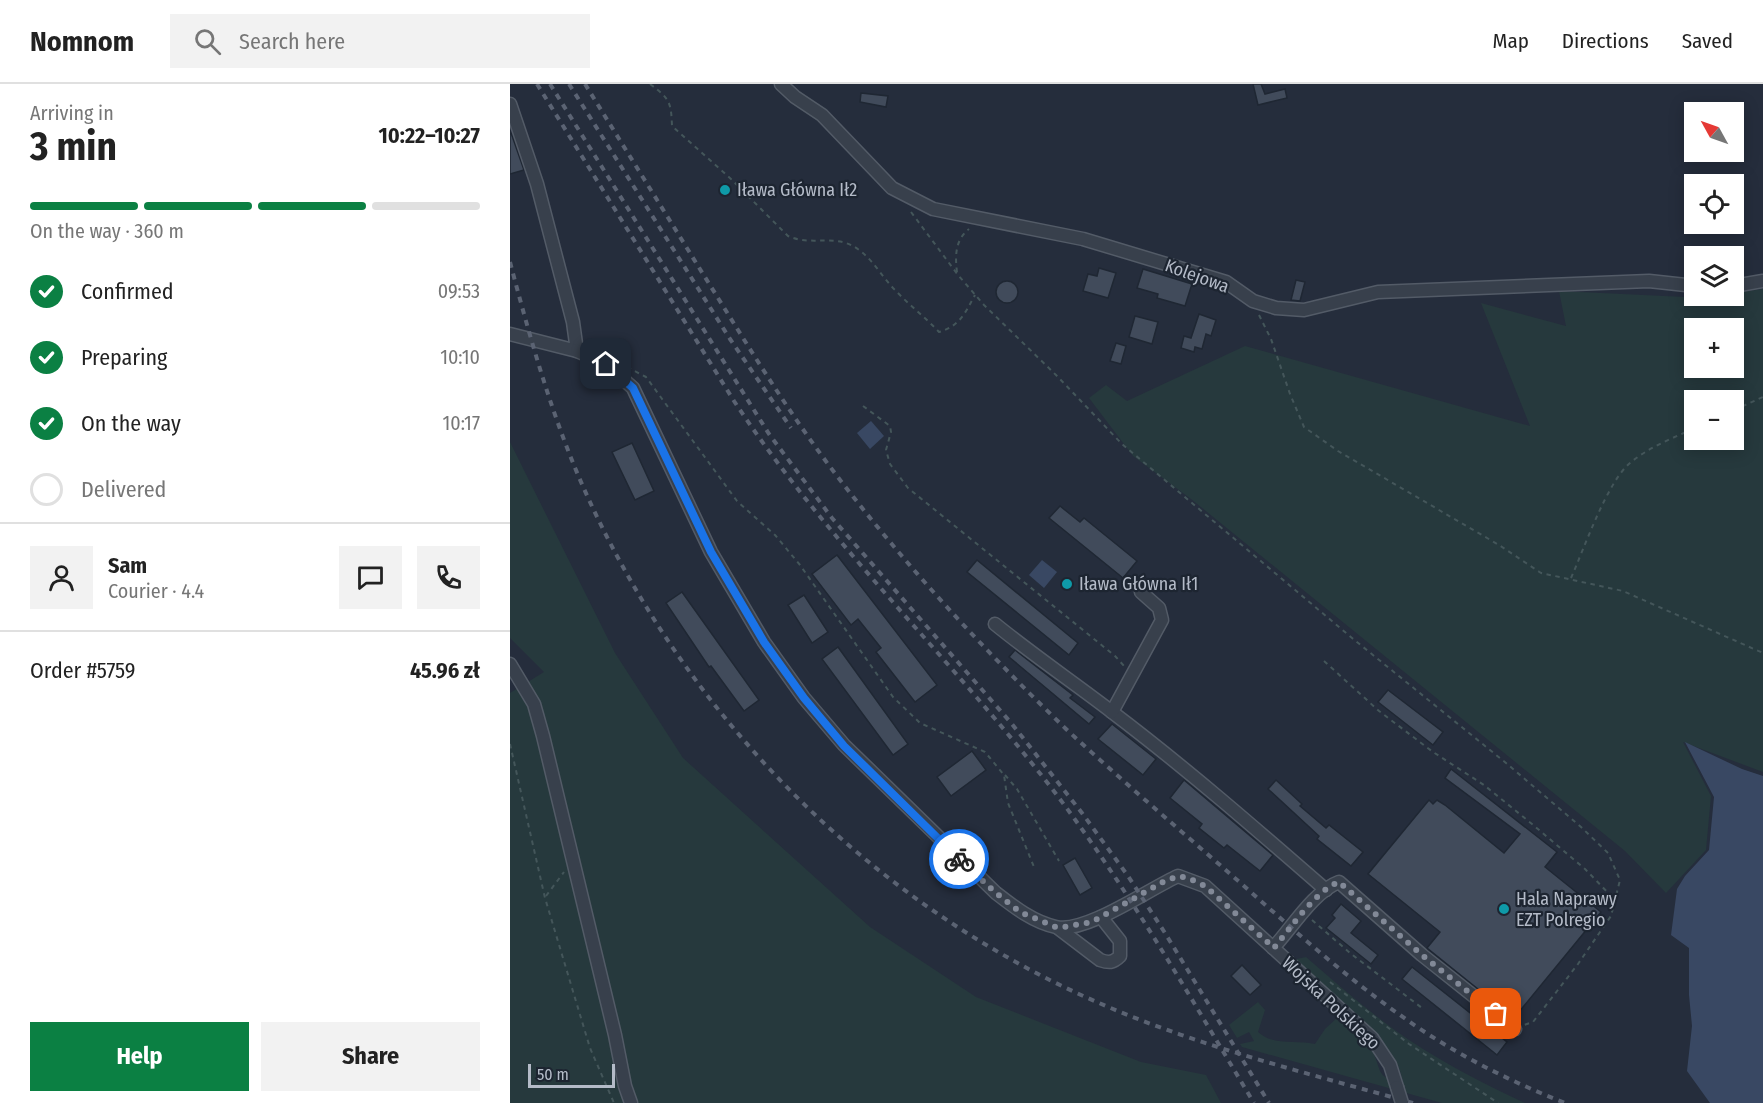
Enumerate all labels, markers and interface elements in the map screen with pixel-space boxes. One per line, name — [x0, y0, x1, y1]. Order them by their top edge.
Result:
search box — [170, 14, 590, 68]
text: Nomnom — [30, 25, 134, 58]
icon: search — [191, 25, 224, 58]
text: Search here — [239, 28, 345, 55]
text: Map — [1492, 28, 1529, 54]
text: Directions — [1562, 28, 1649, 54]
text: Saved — [1682, 28, 1733, 54]
text: Arriving in — [30, 101, 114, 125]
north arrow — [1684, 102, 1744, 162]
map controls — [1684, 102, 1744, 450]
text: 10:22–10:27 — [379, 122, 480, 149]
text: 3 min — [30, 124, 117, 170]
button: locate — [1684, 174, 1744, 234]
place label: Iława Główna Ił2 — [737, 179, 857, 201]
marker: Iława Główna Ił2 — [718, 183, 732, 197]
text: On the way · 360 m — [30, 219, 184, 243]
button: layers — [1684, 246, 1744, 306]
street label: Kolejowa — [1162, 254, 1232, 298]
icon: check — [30, 275, 63, 308]
text: Confirmed — [81, 278, 174, 305]
text: 09:53 — [438, 279, 480, 303]
button: + — [1684, 318, 1744, 378]
pin — [580, 338, 631, 389]
icon: check — [30, 341, 63, 374]
text: Preparing — [81, 344, 167, 371]
text: 10:10 — [440, 345, 480, 369]
icon: home — [589, 347, 622, 380]
button: − — [1684, 390, 1744, 450]
icon: check — [30, 407, 63, 440]
text: On the way — [81, 410, 181, 437]
text: 10:17 — [442, 411, 480, 435]
text: Delivered — [81, 476, 166, 503]
button: person — [30, 546, 93, 609]
button: chat — [339, 546, 402, 609]
button: phone — [417, 546, 480, 609]
text: Sam — [108, 552, 147, 579]
place label: Iława Główna Ił1 — [1079, 573, 1198, 595]
marker: Iława Główna Ił1 — [1060, 577, 1074, 591]
text: Courier · 4.4 — [108, 579, 204, 603]
text: Order #5759 — [30, 657, 135, 684]
text: 45.96 zł — [410, 657, 480, 684]
courier — [929, 829, 989, 889]
icon: bike — [943, 843, 976, 876]
place label: Hala Naprawy EZT Polregio — [1516, 888, 1617, 931]
marker: Hala Naprawy EZT Polregio — [1497, 902, 1511, 916]
street label: Wojska Polskiego — [1277, 952, 1385, 1054]
pin — [1470, 988, 1521, 1039]
icon: bag — [1479, 997, 1512, 1030]
button: Help — [30, 1022, 249, 1091]
button: Share — [261, 1022, 480, 1091]
scale bar — [528, 1061, 615, 1088]
text: 50 m — [537, 1065, 569, 1084]

